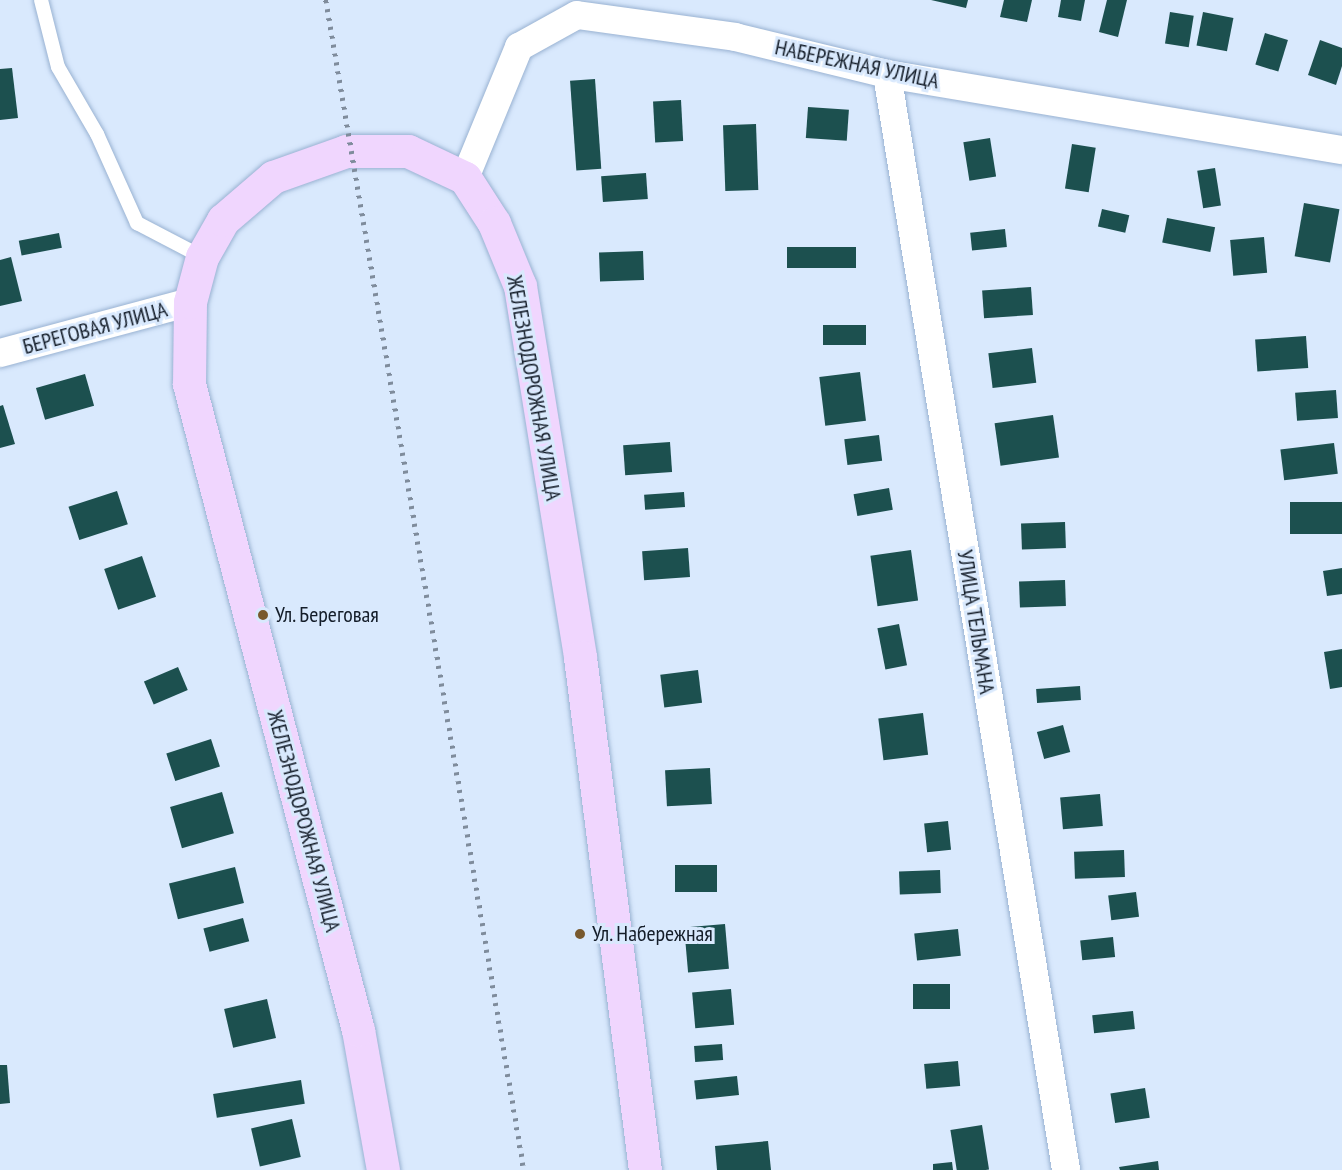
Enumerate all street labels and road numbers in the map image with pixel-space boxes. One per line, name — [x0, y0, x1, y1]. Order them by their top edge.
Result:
street label: НАБЕРЕЖНАЯ УЛИЦА — [772, 34, 942, 94]
street label: ЖЕЛЕЗНОДОРОЖНАЯ УЛИЦА — [501, 273, 567, 503]
street label: БЕРЕГОВАЯ УЛИЦА — [20, 296, 170, 360]
street label: УЛИЦА ТЕЛЬМАНА — [951, 547, 1001, 697]
street label: ЖЕЛЕЗНОДОРОЖНАЯ УЛИЦА — [262, 707, 346, 935]

